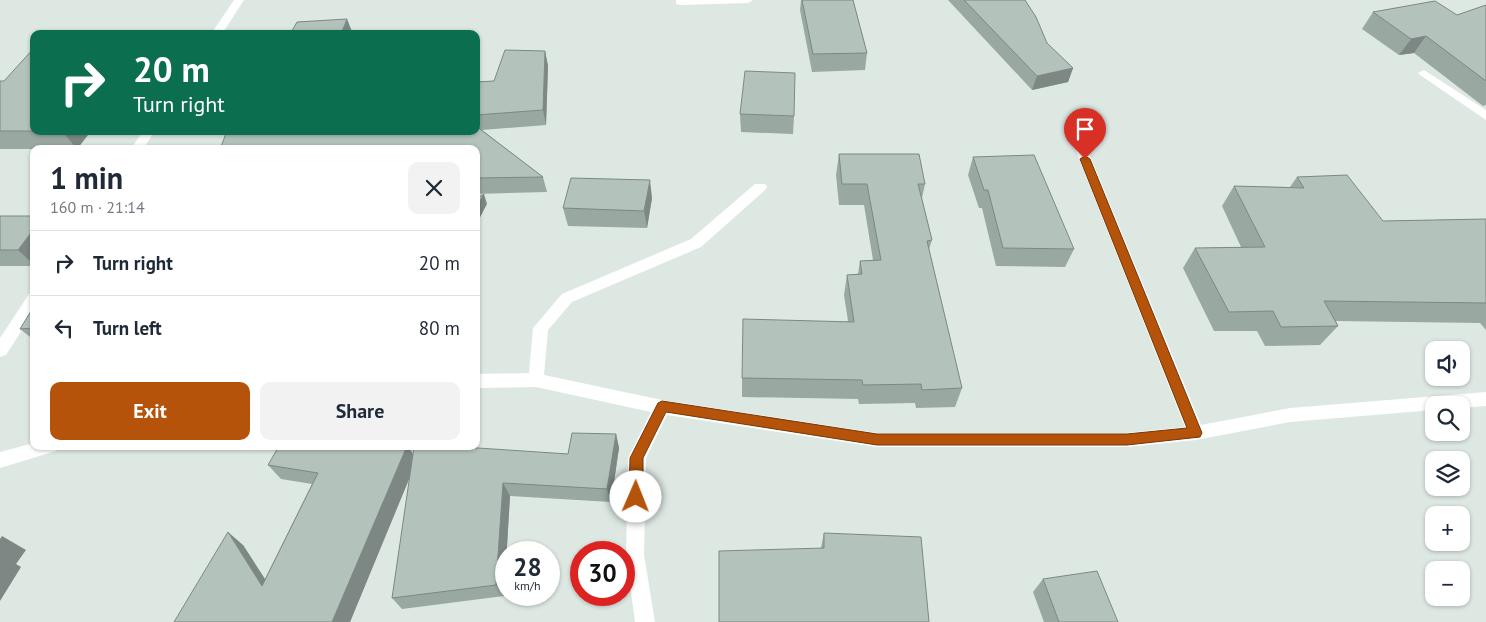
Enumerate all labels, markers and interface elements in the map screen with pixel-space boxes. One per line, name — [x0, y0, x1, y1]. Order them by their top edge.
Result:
text: 20 m — [133, 46, 210, 92]
icon: right — [50, 50, 115, 115]
text: Turn right — [133, 90, 225, 118]
pin — [1064, 108, 1106, 159]
icon: arrive — [1071, 115, 1099, 143]
text: 1 min — [50, 158, 123, 197]
button: close — [408, 162, 460, 214]
text: 160 m · 21:14 — [50, 197, 145, 217]
icon: right — [50, 249, 78, 277]
text: Turn right — [93, 251, 173, 275]
text: 20 m — [419, 251, 460, 275]
icon: left — [50, 314, 78, 342]
text: Turn left — [93, 316, 162, 340]
text: 80 m — [419, 316, 460, 340]
map controls — [1425, 341, 1470, 606]
button: sound — [1425, 341, 1470, 386]
button: Exit — [50, 382, 250, 440]
button: Share — [260, 382, 460, 440]
button: search — [1425, 396, 1470, 441]
button: layers — [1425, 451, 1470, 496]
position arrow — [609, 470, 661, 522]
button: + — [1425, 506, 1470, 551]
speed limit sign: 30 — [570, 541, 635, 606]
text: 28 — [513, 551, 542, 583]
button: − — [1425, 561, 1470, 606]
text: km/h — [514, 578, 541, 593]

